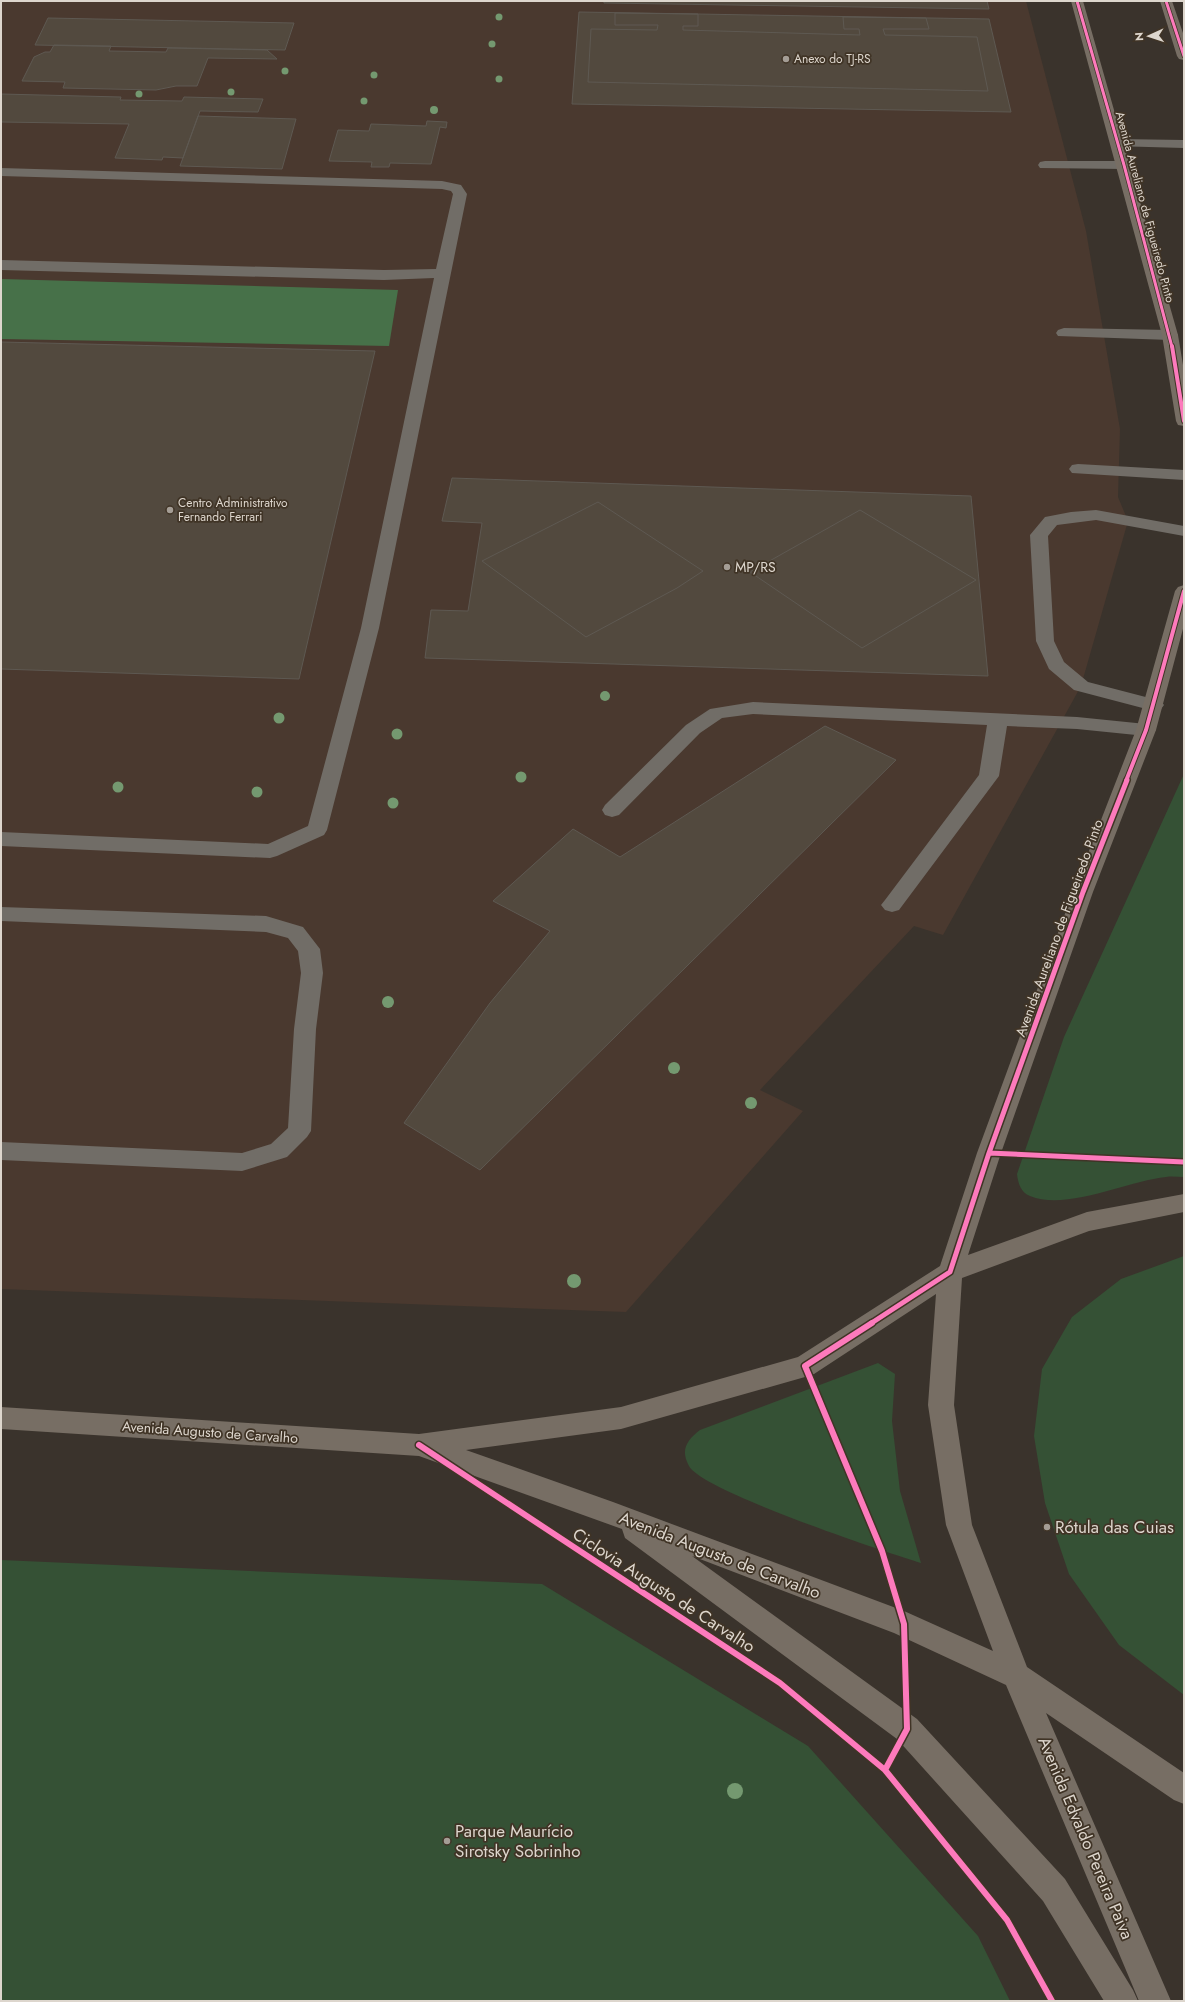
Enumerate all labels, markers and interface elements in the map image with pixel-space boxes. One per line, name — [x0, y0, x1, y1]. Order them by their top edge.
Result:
north arrow — [1129, 16, 1169, 56]
text: N — [1131, 32, 1147, 41]
place label: Anexo do TJ-RS — [794, 50, 871, 68]
marker: Anexo do TJ-RS — [781, 54, 791, 64]
street label: Avenida Aureliano de Figueiredo Pinto — [1111, 109, 1179, 305]
place label: Centro Administrativo Fernando Ferrari — [178, 494, 288, 526]
marker: Centro Administrativo Fernando Ferrari — [165, 505, 175, 515]
place label: MP/RS — [735, 557, 776, 577]
marker: MP/RS — [722, 562, 732, 572]
street label: Avenida Aureliano de Figueiredo Pinto — [1010, 816, 1108, 1039]
street label: Avenida Augusto de Carvalho — [121, 1416, 299, 1448]
street label: Avenida Augusto de Carvalho — [616, 1505, 824, 1605]
place label: Rótula das Cuias — [1055, 1515, 1174, 1539]
street label: Ciclovia Augusto de Carvalho — [568, 1522, 760, 1658]
marker: Rótula das Cuias — [1042, 1522, 1052, 1532]
street label: Avenida Edvaldo Pereira Paiva — [1032, 1733, 1140, 1943]
place label: Parque Maurício Sirotsky Sobrinho — [455, 1819, 581, 1863]
marker: Parque Maurício Sirotsky Sobrinho — [442, 1836, 452, 1846]

